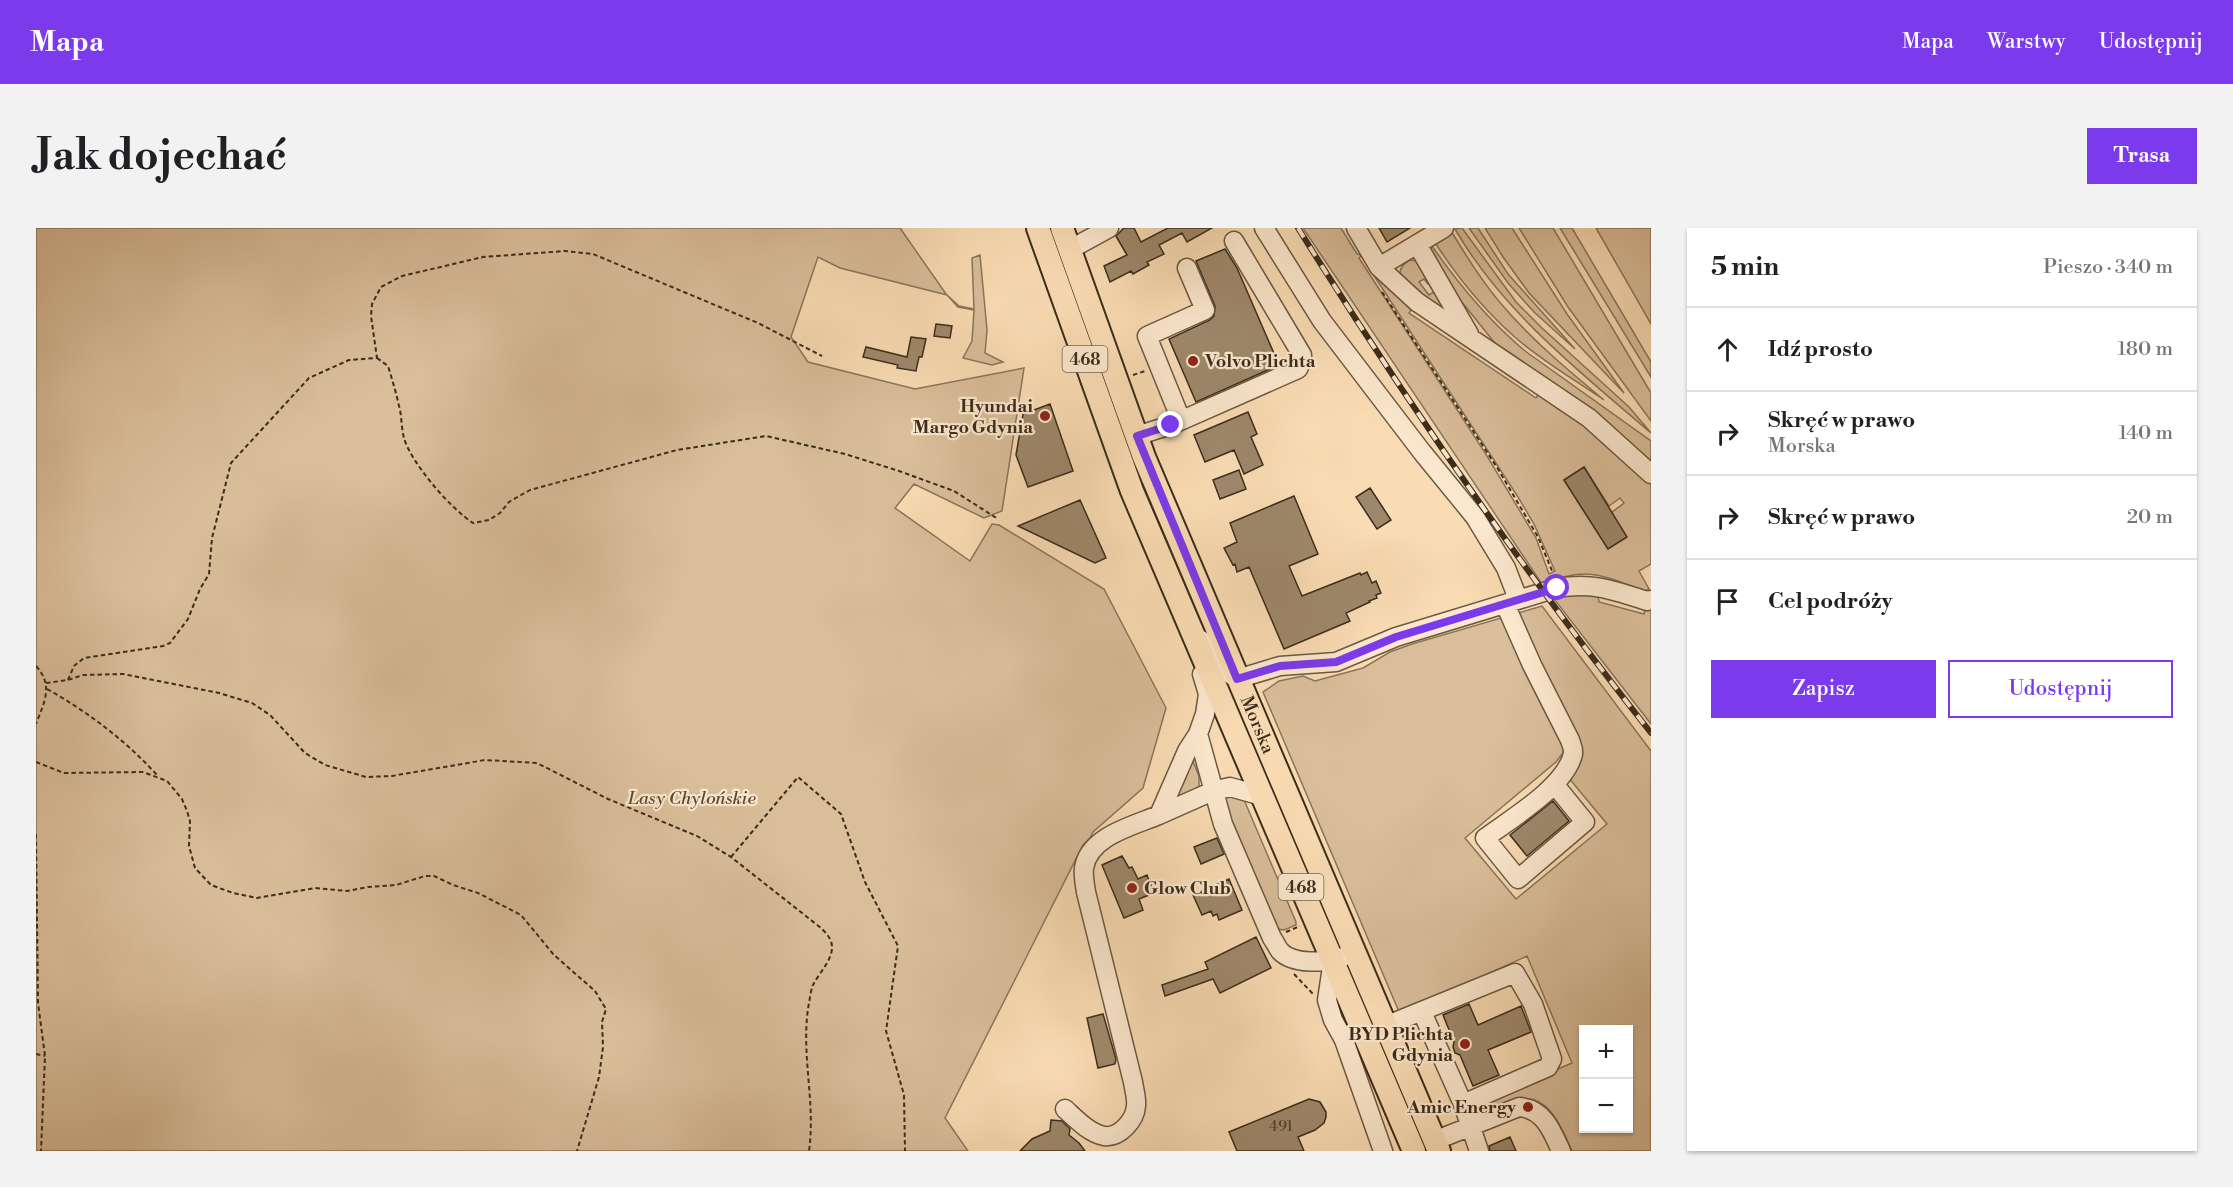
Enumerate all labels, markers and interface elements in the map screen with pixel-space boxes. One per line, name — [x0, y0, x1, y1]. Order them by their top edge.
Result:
text: Mapa — [30, 25, 104, 60]
text: Mapa — [1902, 29, 1954, 55]
text: Warstwy — [1987, 29, 2066, 55]
text: Udostępnij — [2099, 29, 2203, 55]
button: Trasa — [2087, 128, 2197, 184]
text: Jak dojechać — [36, 130, 287, 183]
text: 5 min — [1711, 251, 1779, 283]
text: Pieszo · 340 m — [2043, 255, 2173, 280]
icon: ahead — [1711, 333, 1744, 366]
text: Idź prosto — [1768, 336, 1873, 363]
text: 180 m — [2118, 337, 2173, 362]
road number: 468 — [1062, 346, 1108, 372]
place label: Volvo Plichta — [1204, 350, 1316, 373]
marker: Volvo Plichta — [1186, 354, 1200, 368]
place label: Hyundai Margo Gdynia — [913, 395, 1033, 439]
text: Skręć w prawo — [1768, 407, 1915, 434]
marker: Hyundai Margo Gdynia — [1038, 409, 1052, 423]
route end — [1157, 411, 1183, 437]
icon: right — [1711, 417, 1744, 450]
text: 140 m — [2118, 421, 2173, 446]
text: Morska — [1768, 434, 1836, 459]
icon: right — [1711, 501, 1744, 534]
text: Skręć w prawo — [1768, 504, 1915, 531]
text: 20 m — [2127, 505, 2173, 530]
route start — [1543, 574, 1569, 600]
icon: arrive — [1711, 585, 1744, 618]
text: Cel podróży — [1768, 588, 1892, 615]
button: Zapisz — [1711, 660, 1936, 718]
button: Udostępnij — [1948, 660, 2173, 718]
street label: Morska — [1235, 692, 1280, 758]
park label: Lasy Chylońskie — [627, 787, 756, 810]
road number: 468 — [1278, 874, 1324, 900]
place label: Glow Club — [1144, 877, 1231, 900]
marker: Glow Club — [1125, 881, 1139, 895]
place label: BYD Plichta Gdynia — [1348, 1023, 1453, 1067]
map controls — [1579, 1025, 1633, 1133]
button: + — [1579, 1025, 1633, 1079]
marker: BYD Plichta Gdynia — [1458, 1037, 1472, 1051]
button: − — [1579, 1079, 1633, 1133]
place label: Amic Energy — [1406, 1096, 1517, 1119]
marker: Amic Energy — [1521, 1100, 1535, 1114]
house number: 491 — [1269, 1117, 1294, 1136]

